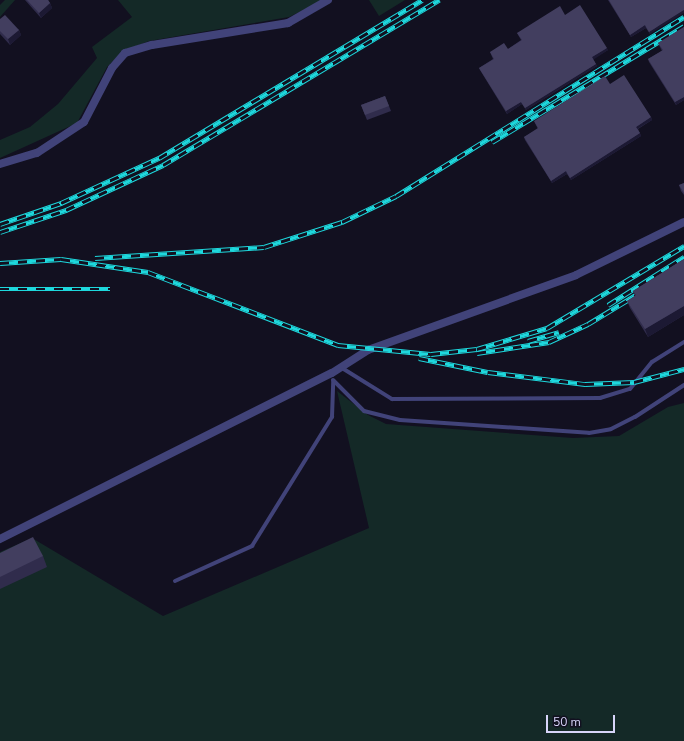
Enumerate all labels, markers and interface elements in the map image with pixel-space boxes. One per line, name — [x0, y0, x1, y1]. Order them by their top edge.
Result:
scale bar — [548, 707, 617, 733]
text: 50 m — [553, 714, 581, 730]

